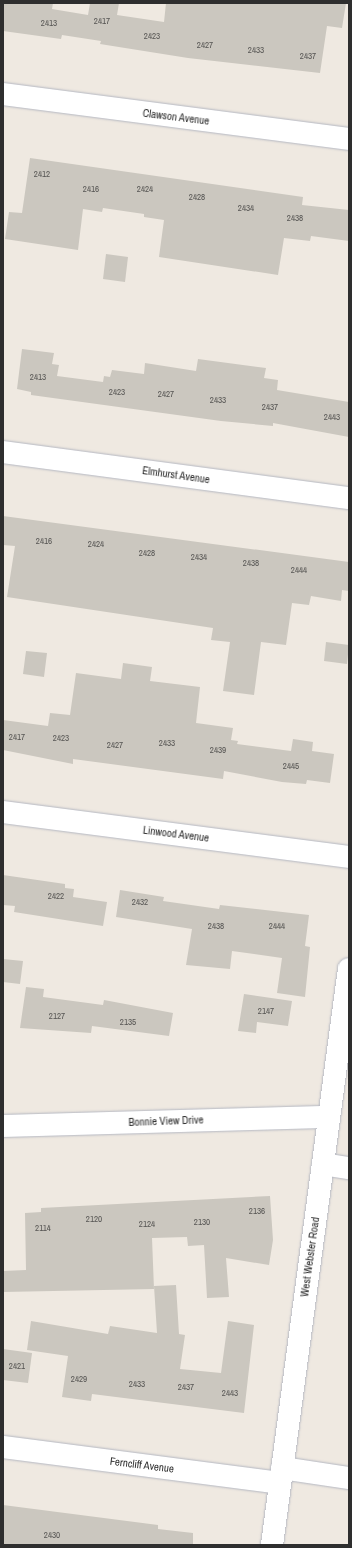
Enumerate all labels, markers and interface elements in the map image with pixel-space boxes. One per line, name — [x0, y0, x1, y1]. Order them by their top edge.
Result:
house number: 2417 — [94, 16, 110, 26]
house number: 2413 — [41, 18, 57, 28]
house number: 2423 — [144, 31, 160, 41]
house number: 2427 — [197, 40, 213, 50]
house number: 2433 — [248, 45, 264, 55]
house number: 2437 — [300, 51, 316, 61]
street label: Clawson Avenue — [142, 106, 210, 128]
house number: 2412 — [34, 169, 50, 179]
house number: 2416 — [83, 184, 99, 194]
house number: 2424 — [137, 184, 153, 194]
house number: 2428 — [189, 192, 205, 202]
house number: 2434 — [238, 203, 254, 213]
house number: 2438 — [287, 213, 303, 223]
house number: 2413 — [30, 372, 46, 382]
house number: 2423 — [109, 387, 125, 397]
house number: 2427 — [158, 389, 174, 399]
house number: 2433 — [210, 395, 226, 405]
house number: 2437 — [262, 402, 278, 412]
house number: 2443 — [324, 412, 340, 422]
street label: Elmhurst Avenue — [141, 464, 211, 486]
house number: 2416 — [36, 536, 52, 546]
house number: 2424 — [88, 539, 104, 549]
house number: 2428 — [139, 548, 155, 558]
house number: 2434 — [191, 552, 207, 562]
house number: 2438 — [243, 558, 259, 568]
house number: 2444 — [291, 565, 307, 575]
house number: 2417 — [9, 732, 25, 742]
house number: 2423 — [53, 733, 69, 743]
house number: 2433 — [159, 738, 175, 748]
house number: 2427 — [107, 740, 123, 750]
house number: 2439 — [210, 745, 226, 755]
house number: 2445 — [283, 761, 299, 771]
street label: Linwood Avenue — [142, 823, 210, 845]
house number: 2422 — [48, 891, 64, 901]
house number: 2432 — [132, 897, 148, 907]
house number: 2438 — [208, 921, 224, 931]
house number: 2444 — [269, 921, 285, 931]
house number: 2147 — [258, 1006, 274, 1016]
house number: 2127 — [49, 1011, 65, 1021]
house number: 2135 — [120, 1017, 136, 1027]
street label: Bonnie View Drive — [128, 1113, 204, 1129]
house number: 2136 — [249, 1206, 265, 1216]
house number: 2120 — [86, 1214, 102, 1224]
street label: West Webster Road — [298, 1216, 322, 1298]
house number: 2130 — [194, 1217, 210, 1227]
house number: 2124 — [139, 1219, 155, 1229]
house number: 2114 — [35, 1223, 51, 1233]
house number: 2421 — [9, 1361, 25, 1371]
house number: 2429 — [71, 1374, 87, 1384]
house number: 2433 — [129, 1379, 145, 1389]
house number: 2437 — [178, 1382, 194, 1392]
house number: 2443 — [222, 1388, 238, 1398]
street label: Ferncliff Avenue — [109, 1454, 175, 1476]
house number: 2430 — [44, 1530, 60, 1540]

